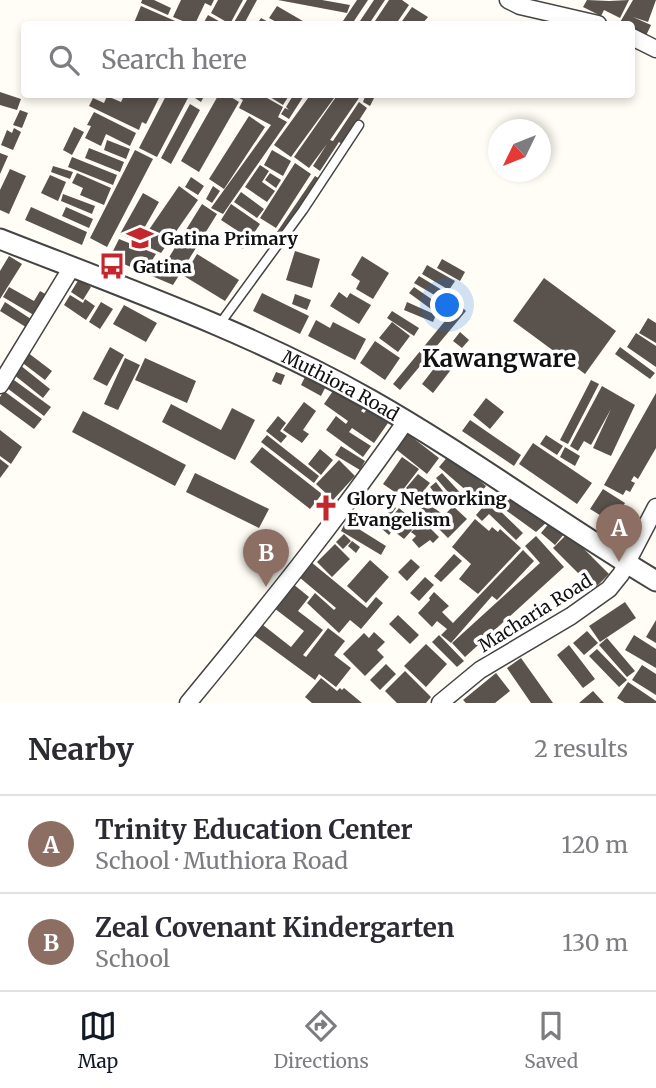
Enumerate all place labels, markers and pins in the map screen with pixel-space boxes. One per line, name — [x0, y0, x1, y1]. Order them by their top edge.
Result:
school or university icon: Gatina Primary — [125, 223, 155, 253]
place label: Gatina Primary — [161, 227, 298, 250]
bus stop icon: Gatina — [97, 251, 127, 281]
place label: Gatina — [133, 255, 192, 278]
place label: Glory Networking Evangelism — [347, 487, 507, 531]
church icon: Glory Networking Evangelism — [311, 493, 341, 523]
pin: A — [596, 504, 642, 562]
pin: B — [243, 529, 289, 587]

